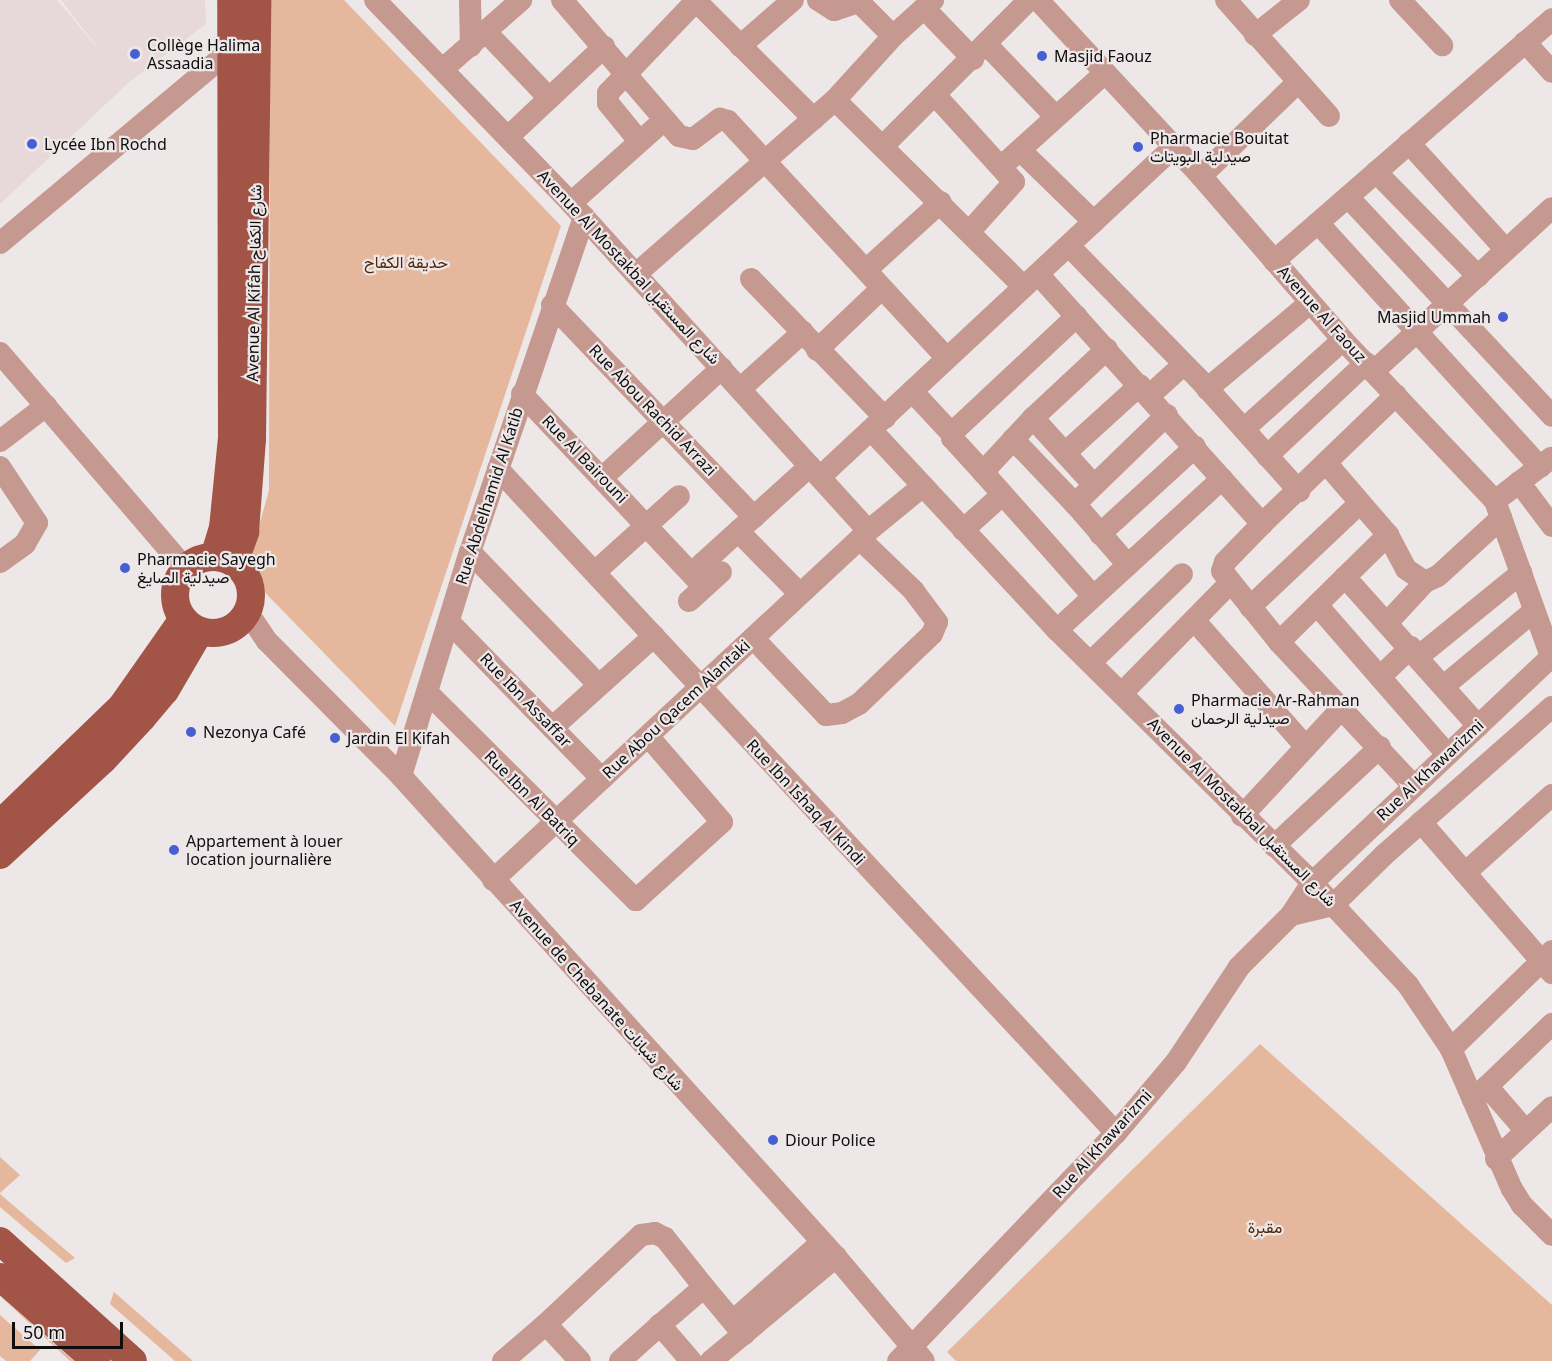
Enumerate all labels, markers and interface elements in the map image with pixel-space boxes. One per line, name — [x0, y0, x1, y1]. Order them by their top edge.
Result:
place label: Collège Halima Assaadia — [147, 35, 260, 73]
place label: Masjid Faouz — [1054, 46, 1152, 66]
marker: Collège Halima Assaadia — [128, 47, 142, 61]
marker: Masjid Faouz — [1035, 49, 1049, 63]
place label: Pharmacie Bouitat صيدلية البويتات — [1150, 128, 1289, 166]
place label: Lycée Ibn Rochd — [44, 134, 167, 154]
marker: Lycée Ibn Rochd — [25, 137, 39, 151]
marker: Pharmacie Bouitat صيدلية البويتات — [1131, 140, 1145, 154]
street label: Avenue Al Mostakbal شارع المستقبل — [534, 166, 724, 368]
street label: Avenue Al Kifah شارع الكفاح — [243, 184, 265, 382]
park label: حديقة الكفاح — [364, 252, 448, 272]
street label: Avenue Al Faouz — [1274, 262, 1370, 366]
place label: Masjid Ummah — [1377, 307, 1491, 327]
marker: Masjid Ummah — [1496, 310, 1510, 324]
street label: Rue Abou Rachid Arrazi — [585, 340, 721, 480]
street label: Rue Abdelhamid Al Katib — [451, 405, 527, 587]
street label: Rue Al Bairouni — [538, 411, 632, 507]
place label: Pharmacie Sayegh صيدلية الصايغ — [137, 549, 276, 587]
marker: Pharmacie Sayegh صيدلية الصايغ — [118, 561, 132, 575]
street label: Rue Abou Qacem Alantaki — [598, 636, 754, 782]
street label: Rue Ibn Assaffar — [476, 649, 576, 751]
place label: Pharmacie Ar-Rahman صيدلية الرحمان — [1191, 690, 1360, 728]
marker: Pharmacie Ar-Rahman صيدلية الرحمان — [1172, 702, 1186, 716]
street label: Avenue Al Mostakbal شارع المستقبل — [1144, 714, 1340, 910]
street label: Rue Al Khawarizmi — [1373, 716, 1487, 824]
place label: Nezonya Café — [203, 722, 306, 742]
marker: Nezonya Café — [184, 725, 198, 739]
place label: Jardin El Kifah — [347, 728, 450, 748]
marker: Jardin El Kifah — [328, 731, 342, 745]
street label: Rue Ibn Ishaq Al Kindi — [743, 735, 869, 869]
street label: Rue Ibn Al Batriq — [480, 746, 584, 850]
place label: Appartement à louer location journalière — [186, 831, 343, 869]
marker: Appartement à louer location journalière — [167, 843, 181, 857]
street label: Avenue de Chebanate شارع شبانات — [506, 896, 688, 1094]
street label: Rue Al Khawarizmi — [1048, 1086, 1156, 1202]
place label: Diour Police — [785, 1130, 875, 1150]
marker: Diour Police — [766, 1133, 780, 1147]
park label: مقبرة — [1248, 1217, 1282, 1237]
scale bar — [15, 1310, 126, 1348]
text: 50 m — [23, 1320, 65, 1344]

